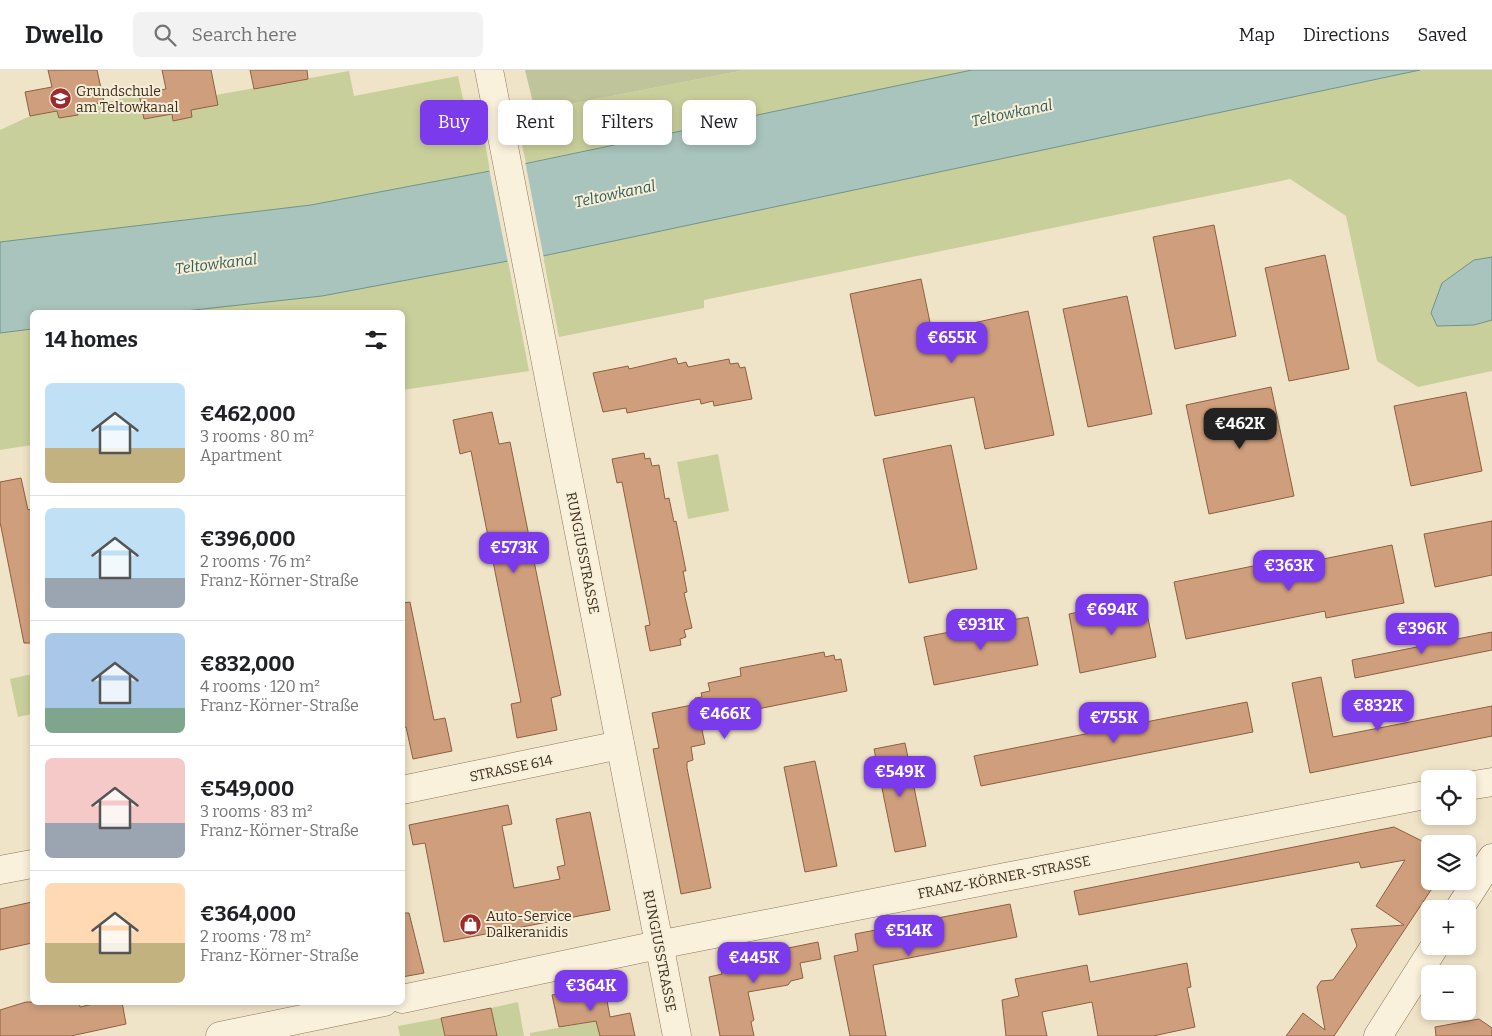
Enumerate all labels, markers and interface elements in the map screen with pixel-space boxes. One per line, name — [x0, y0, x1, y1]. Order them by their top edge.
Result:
search box — [133, 12, 483, 57]
text: Dwello — [25, 21, 103, 49]
icon: search — [151, 21, 179, 49]
text: Search here — [191, 23, 297, 46]
text: Map — [1239, 24, 1275, 46]
text: Directions — [1303, 24, 1390, 46]
text: Saved — [1418, 24, 1467, 46]
place label: Grundschule am Teltowkanal — [76, 83, 178, 116]
school or university icon: Grundschule am Teltowkanal — [48, 87, 72, 111]
water label: Teltowkanal — [970, 96, 1054, 130]
chip: Buy — [420, 100, 488, 145]
chip: Rent — [498, 100, 573, 145]
chip: Filters — [583, 100, 672, 145]
chip: New — [682, 100, 756, 145]
water label: Teltowkanal — [573, 177, 657, 211]
water label: Teltowkanal — [174, 250, 258, 278]
pin: €655K — [917, 322, 987, 364]
icon: filters — [362, 326, 390, 354]
text: 14 homes — [45, 327, 138, 353]
text: €655K — [927, 328, 977, 347]
text: €462,000 — [200, 401, 296, 427]
icon: home — [85, 403, 145, 463]
pin: €462K — [1205, 408, 1275, 450]
text: €462K — [1215, 414, 1265, 433]
text: 3 rooms · 80 m² — [200, 427, 314, 446]
text: Apartment — [200, 446, 282, 465]
street label: RUNGIUSSTRASSE — [562, 491, 603, 616]
text: €396,000 — [200, 526, 296, 552]
icon: home — [85, 528, 145, 588]
pin: €573K — [479, 532, 549, 574]
text: €573K — [490, 538, 538, 557]
pin: €363K — [1254, 550, 1324, 592]
text: 2 rooms · 76 m² — [200, 552, 311, 571]
text: €363K — [1264, 556, 1314, 575]
text: Franz-Körner-Straße — [200, 571, 359, 590]
pin: €694K — [1077, 594, 1147, 636]
text: €694K — [1086, 600, 1138, 619]
pin: €931K — [946, 608, 1016, 651]
pin: €396K — [1387, 612, 1457, 655]
text: €931K — [957, 615, 1005, 634]
text: €396K — [1397, 619, 1447, 638]
text: €832,000 — [200, 651, 295, 677]
icon: home — [85, 653, 145, 713]
text: 4 rooms · 120 m² — [200, 677, 320, 696]
pin: €832K — [1343, 690, 1413, 732]
text: Franz-Körner-Straße — [200, 696, 359, 715]
text: €832K — [1353, 696, 1403, 715]
pin: €466K — [690, 698, 760, 740]
pin: €755K — [1079, 702, 1149, 744]
text: €466K — [699, 704, 751, 723]
text: €755K — [1090, 708, 1138, 727]
street label: STRASSE 614 — [468, 751, 554, 786]
pin: €549K — [865, 756, 935, 798]
text: €549K — [875, 762, 925, 781]
map controls — [1421, 770, 1476, 1020]
button: locate — [1421, 770, 1476, 825]
text: €549,000 — [200, 776, 294, 802]
icon: home — [85, 778, 145, 838]
text: 3 rooms · 83 m² — [200, 802, 313, 821]
text: Franz-Körner-Straße — [200, 821, 359, 840]
button: layers — [1421, 835, 1476, 890]
street label: FRANZ-KÖRNER-STRASSE — [916, 852, 1092, 903]
street label: RUNGIUSSTRASSE — [639, 889, 680, 1014]
button: + — [1421, 900, 1476, 955]
text: €364,000 — [200, 901, 296, 927]
icon: home — [85, 903, 145, 963]
place label: Auto-Service Dalkeranidis — [486, 908, 572, 941]
shop icon: Auto-Service Dalkeranidis — [458, 912, 482, 936]
pin: €514K — [874, 914, 944, 957]
text: €514K — [885, 921, 933, 940]
text: 2 rooms · 78 m² — [200, 927, 311, 946]
pin: €445K — [719, 942, 789, 984]
text: Franz-Körner-Straße — [200, 946, 359, 965]
text: €445K — [728, 948, 780, 967]
button: − — [1421, 965, 1476, 1020]
pin: €364K — [556, 970, 626, 1012]
text: €364K — [566, 976, 617, 995]

